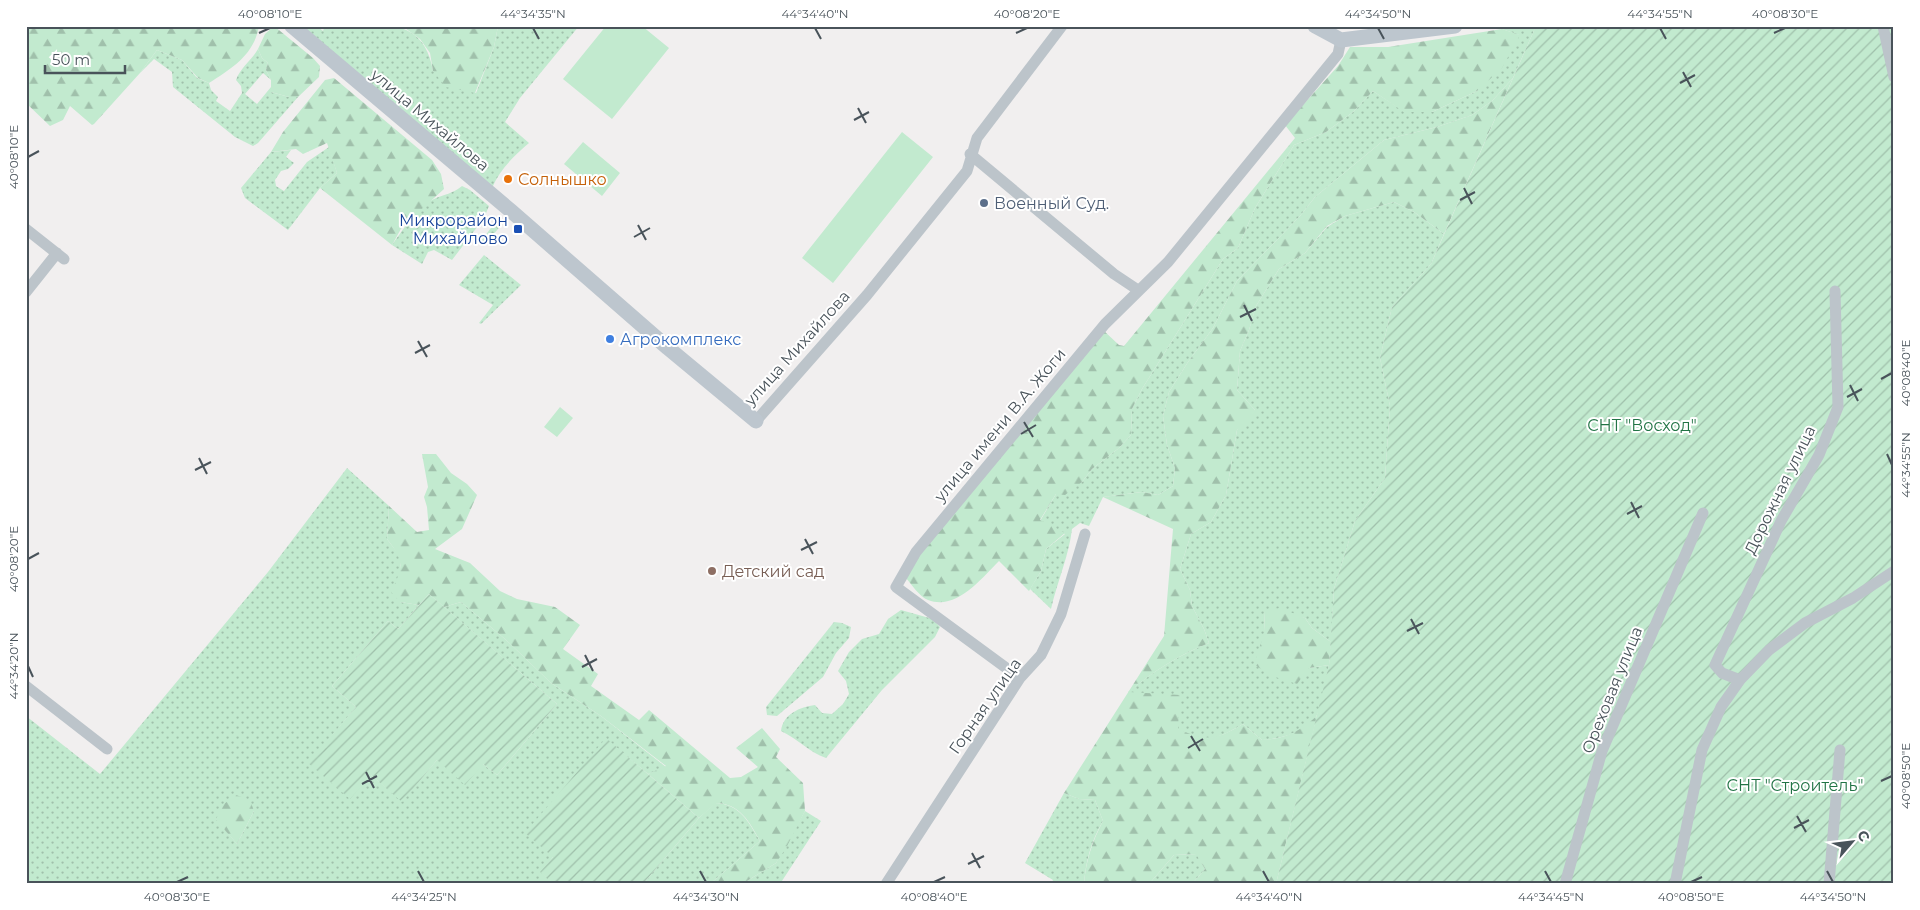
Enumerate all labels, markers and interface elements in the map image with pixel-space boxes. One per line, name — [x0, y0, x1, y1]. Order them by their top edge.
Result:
text: 40°08'10"E — [238, 6, 302, 21]
text: 44°34'35"N — [500, 6, 566, 21]
text: 44°34'40"N — [781, 6, 849, 21]
text: 40°08'20"E — [994, 6, 1060, 21]
text: 44°34'50"N — [1345, 6, 1411, 21]
text: 44°34'55"N — [1627, 6, 1693, 21]
text: 40°08'30"E — [1752, 6, 1818, 21]
scale bar — [45, 42, 125, 74]
text: 50 m — [52, 50, 90, 69]
street label: улица Михайлова — [366, 64, 493, 175]
text: 40°08'10"E — [6, 125, 21, 189]
place label: Солнышко — [518, 170, 607, 189]
marker: Солнышко — [502, 173, 514, 185]
place label: Военный Суд. — [994, 194, 1109, 213]
marker: Военный Суд. — [978, 197, 990, 209]
place label: Микрорайон Михайлово — [399, 211, 508, 248]
marker: Микрорайон Михайлово — [512, 223, 524, 235]
street label: улица Михайлова — [740, 286, 854, 410]
place label: Агрокомплекс — [620, 330, 741, 349]
marker: Агрокомплекс — [604, 333, 616, 345]
text: 40°08'40"E — [1898, 340, 1913, 407]
street label: улица имени В.А. Жоги — [930, 345, 1070, 506]
park label: СНТ "Восход" — [1587, 416, 1697, 435]
street label: Дорожная улица — [1741, 423, 1819, 557]
text: 44°34'55"N — [1898, 432, 1913, 498]
text: 40°08'20"E — [6, 526, 21, 592]
place label: Детский сад — [722, 562, 824, 581]
marker: Детский сад — [706, 565, 718, 577]
street label: Ореховая улица — [1578, 624, 1646, 756]
text: 44°34'20"N — [6, 633, 21, 699]
street label: Горная улица — [945, 655, 1025, 757]
text: 40°08'50"E — [1898, 743, 1913, 809]
park label: СНТ "Строитель" — [1727, 776, 1863, 795]
north arrow — [1828, 818, 1878, 868]
text: С — [1853, 827, 1874, 845]
text: 40°08'30"E — [144, 889, 210, 904]
text: 44°34'25"N — [391, 889, 457, 904]
text: 44°34'30"N — [673, 889, 739, 904]
text: 40°08'40"E — [901, 889, 968, 904]
text: 44°34'40"N — [1235, 889, 1303, 904]
text: 44°34'45"N — [1518, 889, 1584, 904]
text: 40°08'50"E — [1658, 889, 1724, 904]
text: 44°34'50"N — [1800, 889, 1866, 904]

